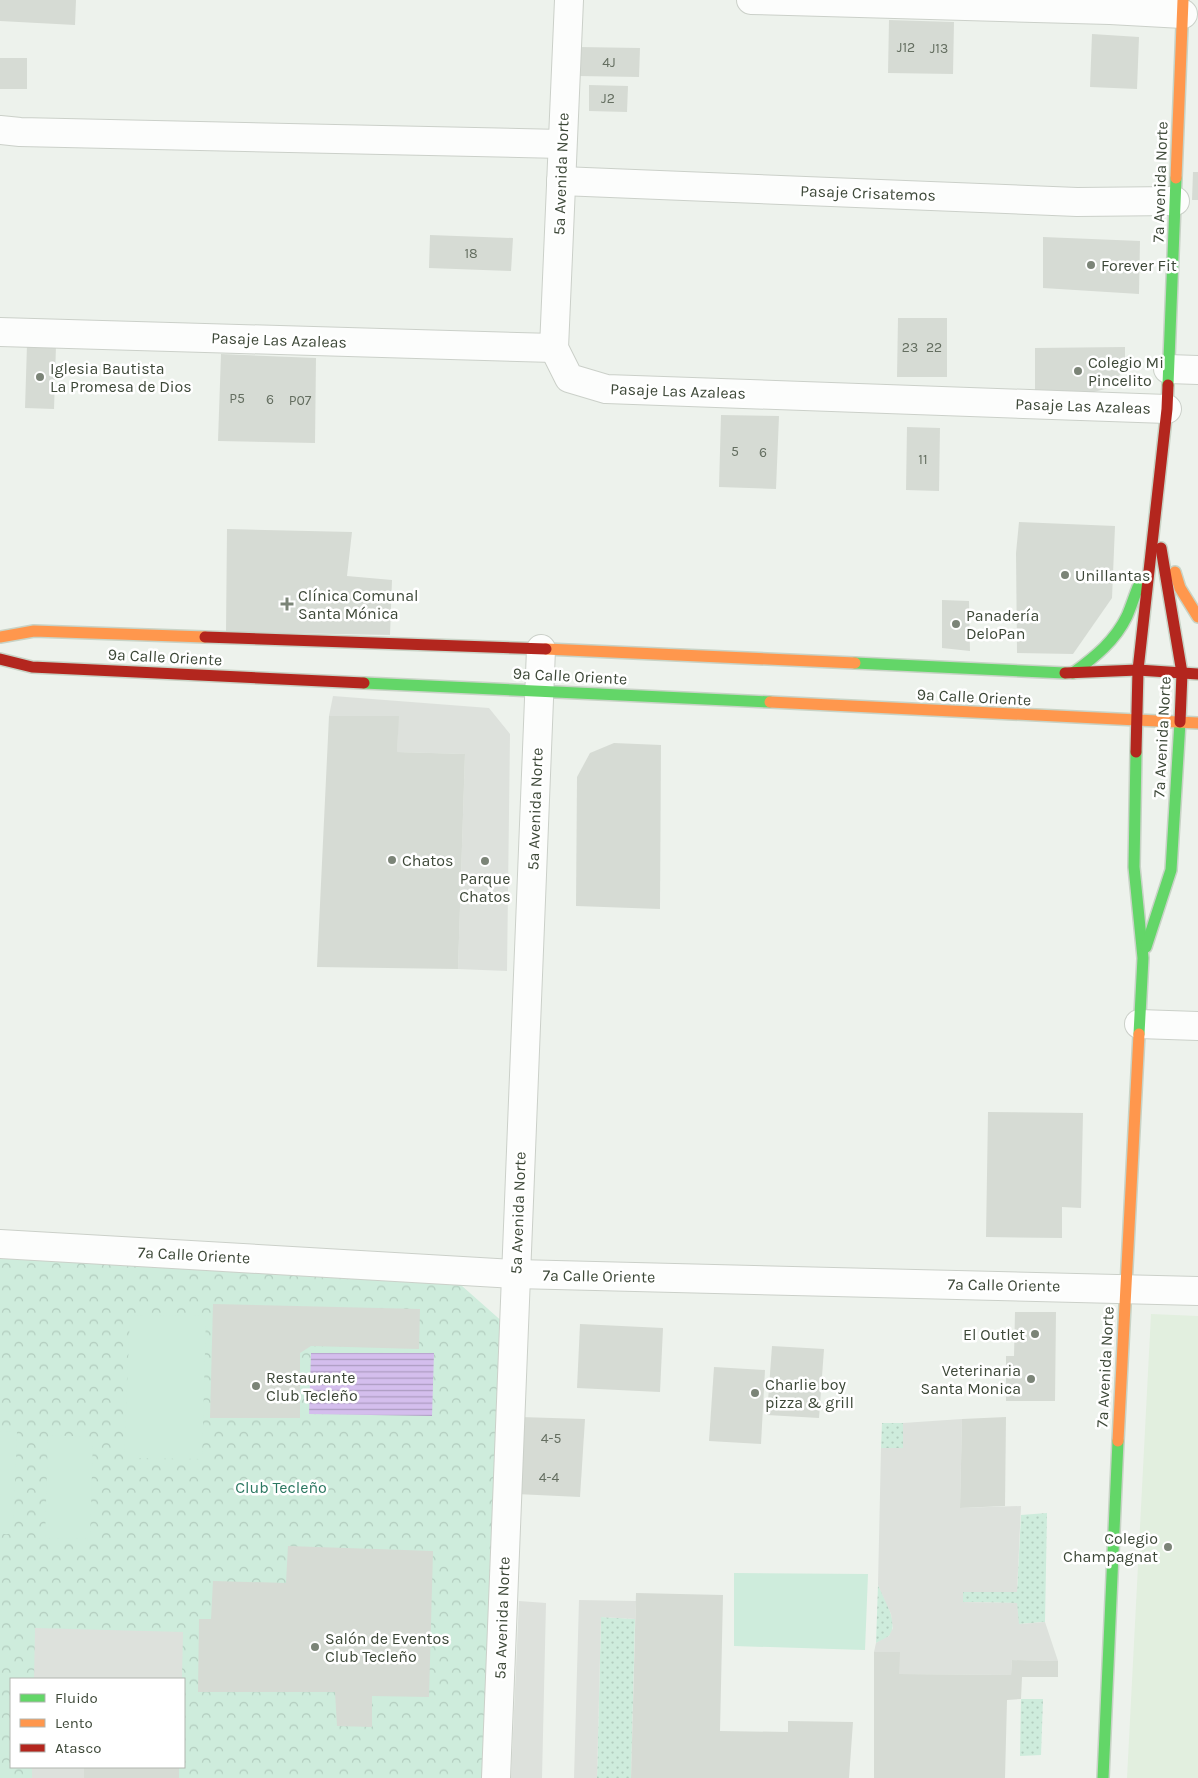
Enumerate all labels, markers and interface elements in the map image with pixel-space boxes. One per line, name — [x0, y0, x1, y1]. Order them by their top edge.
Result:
house number: J12 — [897, 39, 915, 56]
house number: J13 — [930, 40, 948, 57]
house number: 4J — [602, 54, 616, 71]
house number: J2 — [601, 90, 615, 107]
street label: 5a Avenida Norte — [549, 112, 573, 236]
street label: 7a Avenida Norte — [1148, 121, 1172, 243]
street label: Pasaje Crisatemos — [800, 181, 936, 205]
house number: 18 — [464, 245, 478, 262]
place label: Forever Fit — [1101, 256, 1177, 275]
marker: Forever Fit — [1085, 259, 1097, 271]
street label: Pasaje Las Azaleas — [211, 328, 347, 352]
house number: 23 — [902, 339, 918, 356]
house number: 22 — [926, 339, 942, 356]
place label: Colegio Mi Pincelito — [1088, 353, 1164, 390]
place label: Iglesia Bautista La Promesa de Dios — [50, 359, 192, 396]
marker: Colegio Mi Pincelito — [1072, 365, 1084, 377]
marker: Iglesia Bautista La Promesa de Dios — [34, 371, 46, 383]
street label: Pasaje Las Azaleas — [610, 379, 746, 403]
house number: P5 — [229, 390, 245, 407]
house number: 6 — [266, 391, 274, 408]
house number: P07 — [289, 392, 312, 409]
street label: Pasaje Las Azaleas — [1015, 394, 1151, 418]
house number: 5 — [731, 443, 739, 460]
house number: 6 — [759, 444, 767, 461]
house number: 11 — [918, 451, 928, 468]
place label: Unillantas — [1075, 566, 1151, 585]
marker: Unillantas — [1059, 569, 1071, 581]
place label: Clínica Comunal Santa Mónica — [298, 586, 419, 623]
marker: Clínica Comunal Santa Mónica — [280, 597, 294, 611]
place label: Panadería DeloPan — [966, 606, 1039, 643]
marker: Panadería DeloPan — [950, 618, 962, 630]
street label: 9a Calle Oriente — [107, 645, 223, 669]
street label: 9a Calle Oriente — [512, 664, 628, 688]
street label: 7a Avenida Norte — [1149, 676, 1175, 798]
street label: 9a Calle Oriente — [916, 685, 1032, 709]
street label: 5a Avenida Norte — [523, 747, 547, 871]
place label: Chatos — [402, 851, 453, 870]
marker: Chatos — [386, 854, 398, 866]
marker: Parque Chatos — [479, 855, 491, 867]
place label: Parque Chatos — [459, 869, 511, 906]
street label: 5a Avenida Norte — [506, 1151, 530, 1275]
street label: 7a Calle Oriente — [137, 1243, 251, 1267]
street label: 7a Calle Oriente — [542, 1266, 656, 1286]
street label: 7a Calle Oriente — [947, 1275, 1061, 1295]
street label: 7a Avenida Norte — [1092, 1306, 1118, 1428]
place label: El Outlet — [963, 1325, 1025, 1344]
marker: El Outlet — [1029, 1328, 1041, 1340]
place label: Veterinaria Santa Monica — [920, 1361, 1021, 1398]
place label: Restaurante Club Tecleño — [266, 1368, 358, 1405]
marker: Veterinaria Santa Monica — [1025, 1373, 1037, 1385]
place label: Charlie boy pizza & grill — [765, 1375, 854, 1412]
marker: Restaurante Club Tecleño — [250, 1380, 262, 1392]
marker: Charlie boy pizza & grill — [749, 1387, 761, 1399]
house number: 4-5 — [541, 1430, 561, 1447]
house number: 4-4 — [539, 1469, 559, 1486]
park label: Club Tecleño — [235, 1478, 327, 1497]
place label: Colegio Champagnat — [1063, 1529, 1158, 1566]
marker: Colegio Champagnat — [1162, 1541, 1174, 1553]
street label: 5a Avenida Norte — [490, 1556, 514, 1680]
place label: Salón de Eventos Club Tecleño — [325, 1629, 450, 1666]
marker: Salón de Eventos Club Tecleño — [309, 1641, 321, 1653]
legend — [10, 1678, 185, 1768]
text: Fluido — [55, 1689, 98, 1707]
text: Lento — [55, 1714, 93, 1732]
text: Atasco — [55, 1739, 101, 1757]

